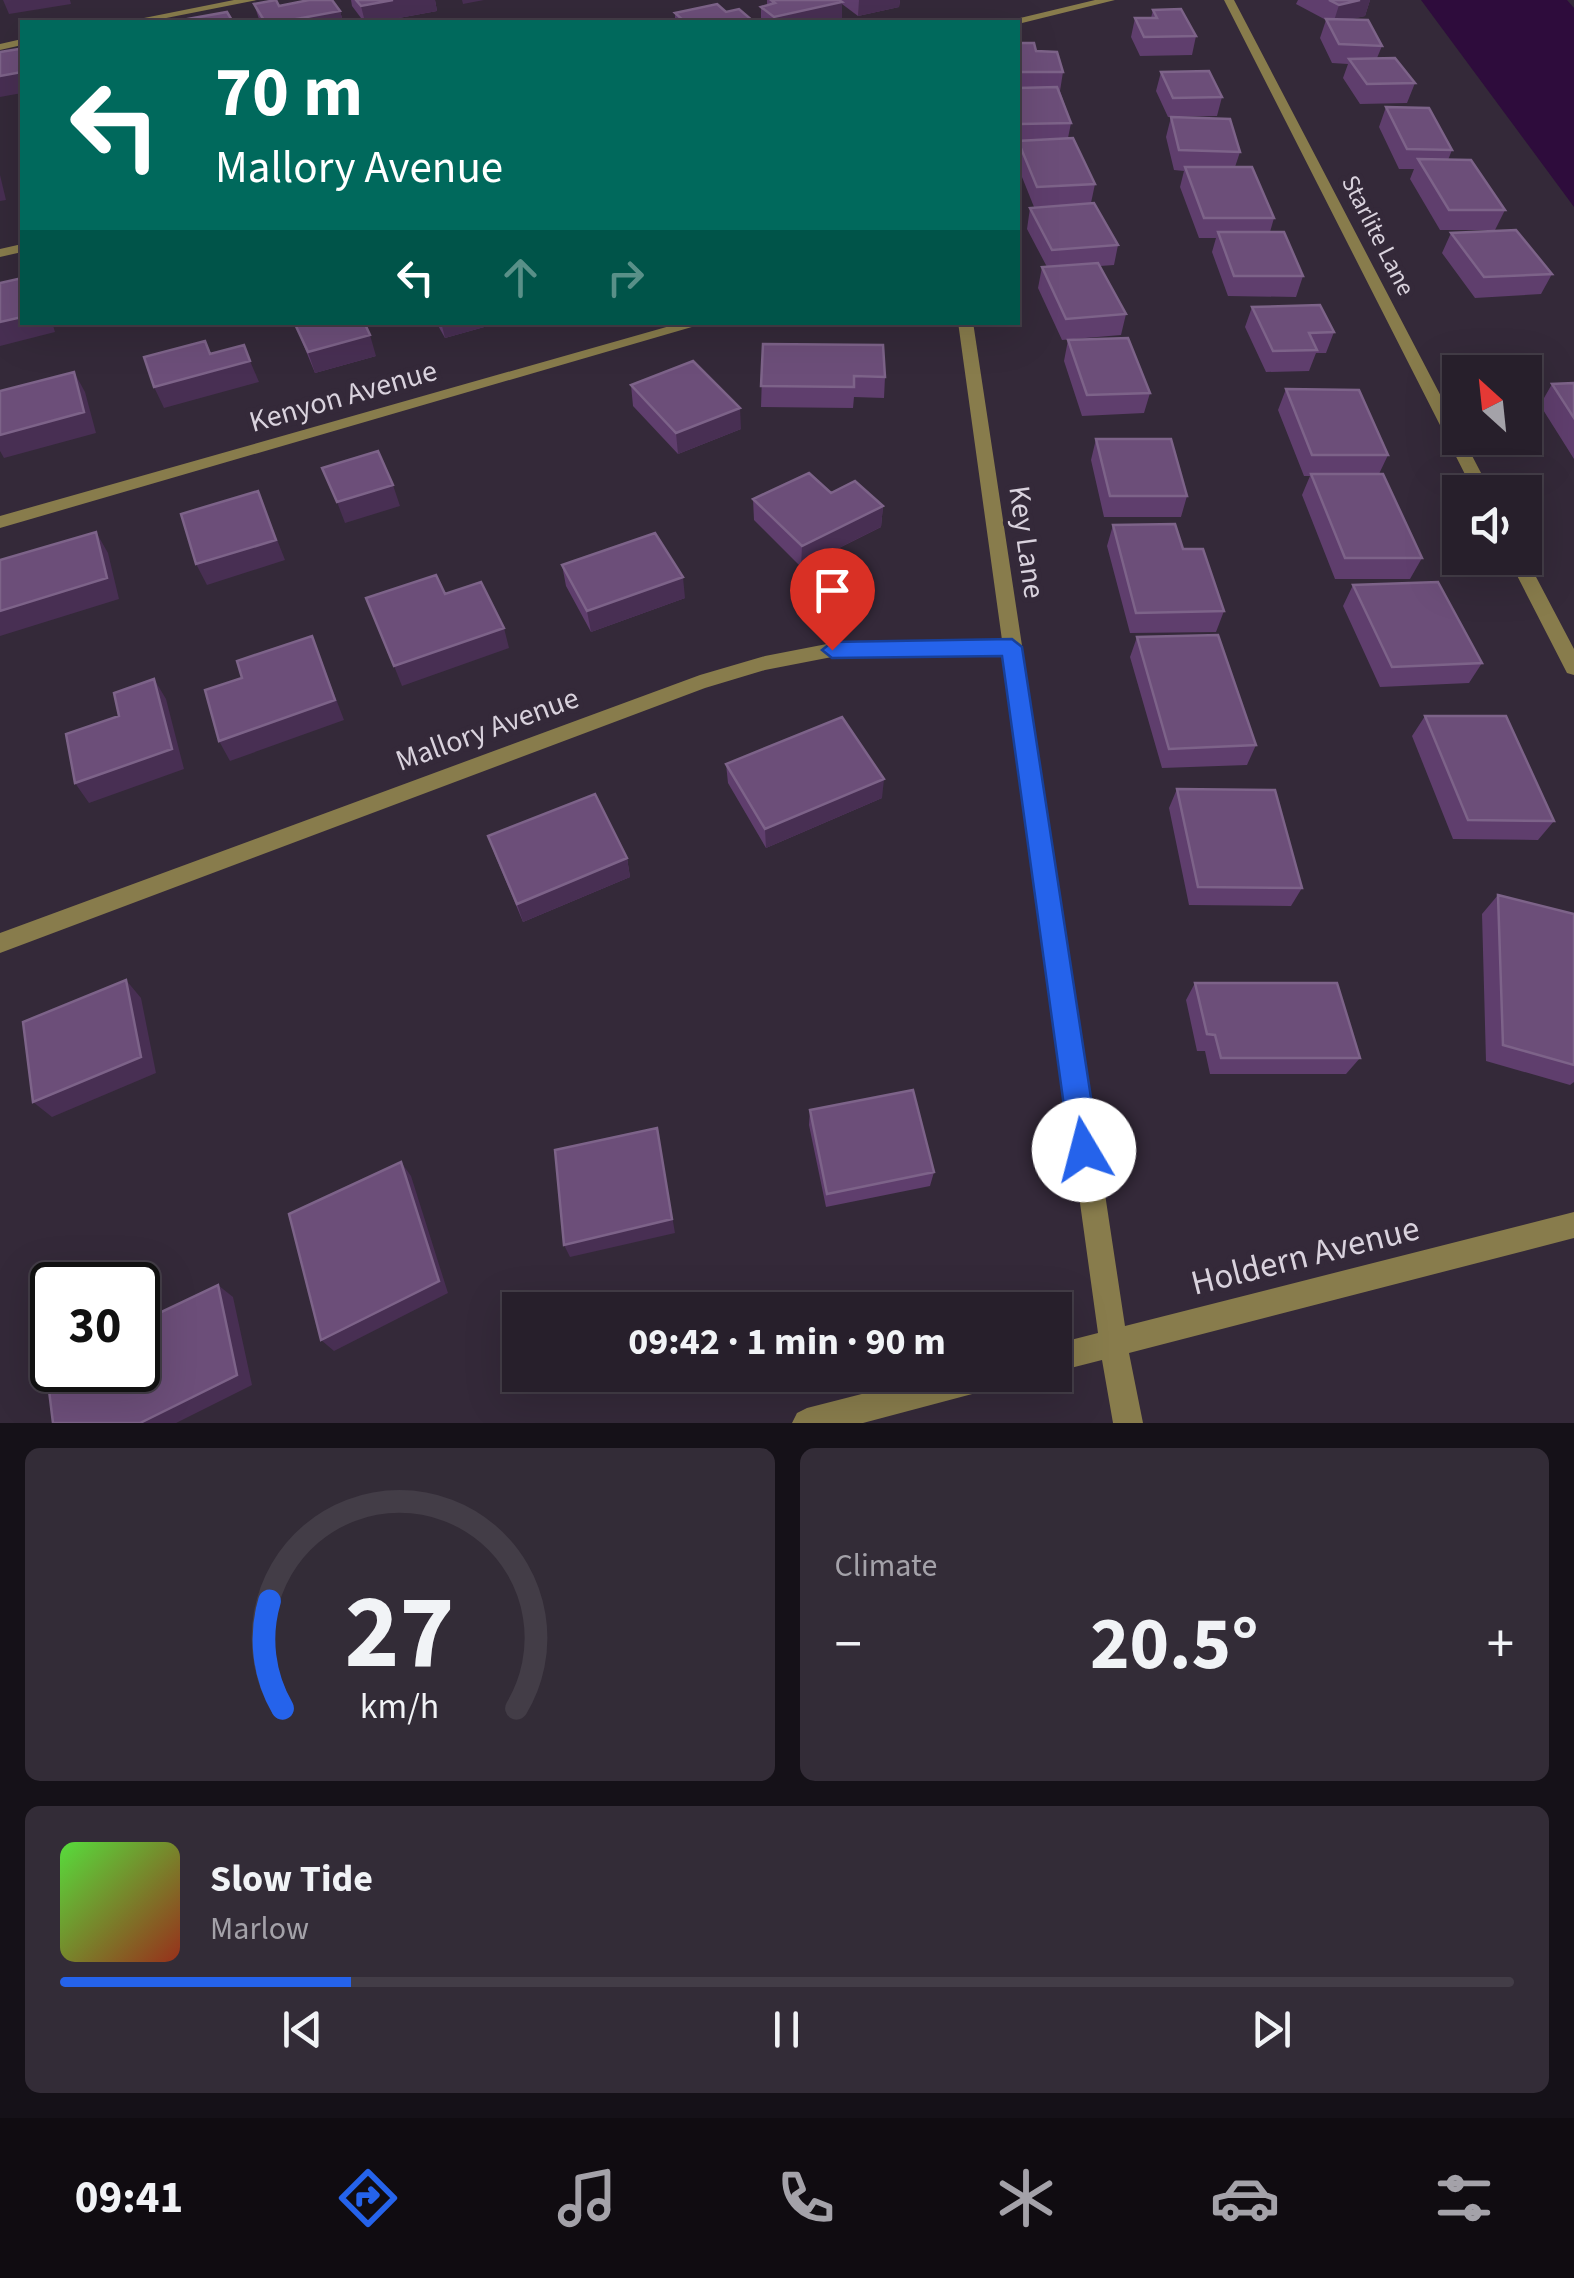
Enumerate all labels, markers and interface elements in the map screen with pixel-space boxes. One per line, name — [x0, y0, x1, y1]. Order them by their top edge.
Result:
text: 70 m — [215, 43, 363, 143]
icon: left — [50, 60, 180, 190]
text: Mallory Avenue — [215, 136, 503, 200]
street label: Starlite Lane — [1332, 169, 1424, 302]
icon: left — [388, 250, 443, 305]
icon: ahead — [493, 250, 548, 305]
icon: right — [598, 250, 653, 305]
street label: Kenyon Avenue — [244, 349, 442, 444]
north arrow — [1442, 355, 1542, 455]
map controls — [1442, 355, 1542, 575]
button: sound — [1442, 475, 1542, 575]
street label: Key Lane — [997, 483, 1056, 601]
pin — [790, 548, 875, 651]
icon: arrive — [805, 563, 860, 618]
street label: Mallory Avenue — [390, 676, 585, 783]
position arrow — [1032, 1098, 1136, 1202]
street label: Holdern Avenue — [1186, 1203, 1425, 1308]
speed limit sign: 30 — [30, 1262, 160, 1392]
text: 09:42 · 1 min · 90 m — [628, 1315, 946, 1369]
text: Climate — [835, 1543, 937, 1589]
text: 27 — [345, 1560, 455, 1708]
text: 20.5° — [1090, 1591, 1259, 1698]
text: − — [835, 1606, 862, 1684]
text: + — [1487, 1606, 1514, 1684]
text: km/h — [360, 1681, 439, 1732]
text: Slow Tide — [210, 1852, 373, 1906]
text: Marlow — [210, 1906, 309, 1952]
icon: previous — [275, 2002, 330, 2057]
icon: pause — [759, 2002, 814, 2057]
icon: next — [1244, 2002, 1299, 2057]
icon: directions — [333, 2163, 403, 2233]
icon: music — [552, 2163, 622, 2233]
icon: phone — [771, 2163, 841, 2233]
icon: climate — [991, 2163, 1061, 2233]
icon: car — [1210, 2163, 1280, 2233]
icon: filters — [1429, 2163, 1499, 2233]
text: 09:41 — [75, 2166, 183, 2230]

